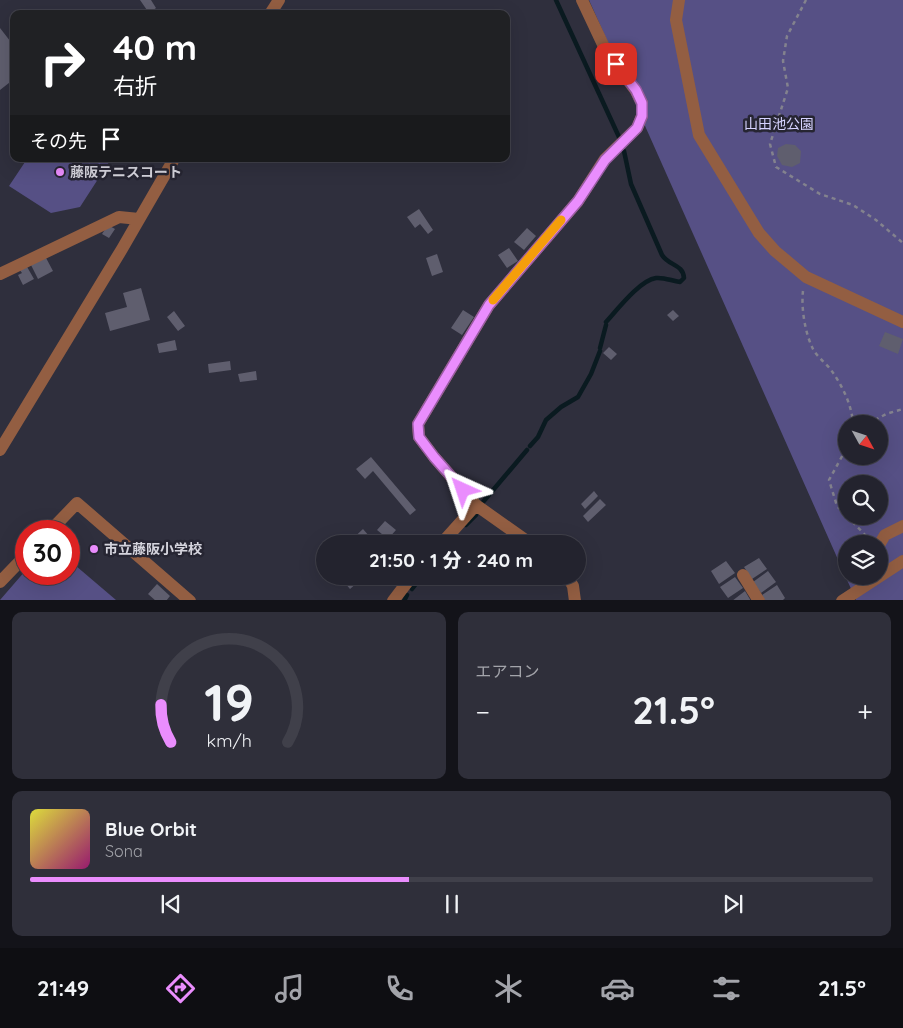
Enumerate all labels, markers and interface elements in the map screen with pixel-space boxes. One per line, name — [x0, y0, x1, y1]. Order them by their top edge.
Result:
text: 40 m — [113, 25, 197, 69]
icon: right — [30, 30, 95, 95]
pin — [595, 43, 637, 85]
icon: arrive — [602, 50, 630, 78]
text: 右折 — [113, 72, 157, 100]
park label: 山田池公園 — [744, 115, 814, 133]
icon: arrive — [97, 125, 125, 153]
text: その先 — [30, 129, 87, 153]
place label: 藤阪テニスコート — [70, 163, 182, 181]
marker: 藤阪テニスコート — [54, 166, 66, 178]
north arrow — [838, 415, 888, 465]
map controls — [838, 415, 888, 585]
position arrow — [436, 463, 488, 515]
button: search — [838, 475, 888, 525]
speed limit sign: 30 — [15, 520, 80, 585]
button: layers — [838, 535, 888, 585]
place label: 市立藤阪小学校 — [104, 540, 202, 558]
marker: 市立藤阪小学校 — [88, 543, 100, 555]
text: 21:50 · 1 分 · 240 m — [369, 548, 533, 572]
text: エアコン — [476, 661, 540, 681]
text: 19 — [204, 669, 254, 734]
text: 21.5° — [632, 686, 715, 734]
text: − — [476, 694, 490, 729]
text: + — [857, 694, 873, 729]
text: km/h — [206, 729, 251, 751]
text: Blue Orbit — [105, 817, 197, 841]
text: Sona — [105, 841, 143, 861]
icon: previous — [157, 890, 185, 918]
icon: pause — [438, 890, 466, 918]
icon: next — [719, 890, 747, 918]
icon: directions — [163, 971, 198, 1006]
icon: music — [272, 971, 307, 1006]
icon: phone — [382, 971, 417, 1006]
icon: climate — [491, 971, 526, 1006]
icon: car — [600, 971, 635, 1006]
icon: filters — [709, 971, 744, 1006]
text: 21:49 — [37, 974, 89, 1002]
text: 21.5° — [818, 974, 866, 1002]

